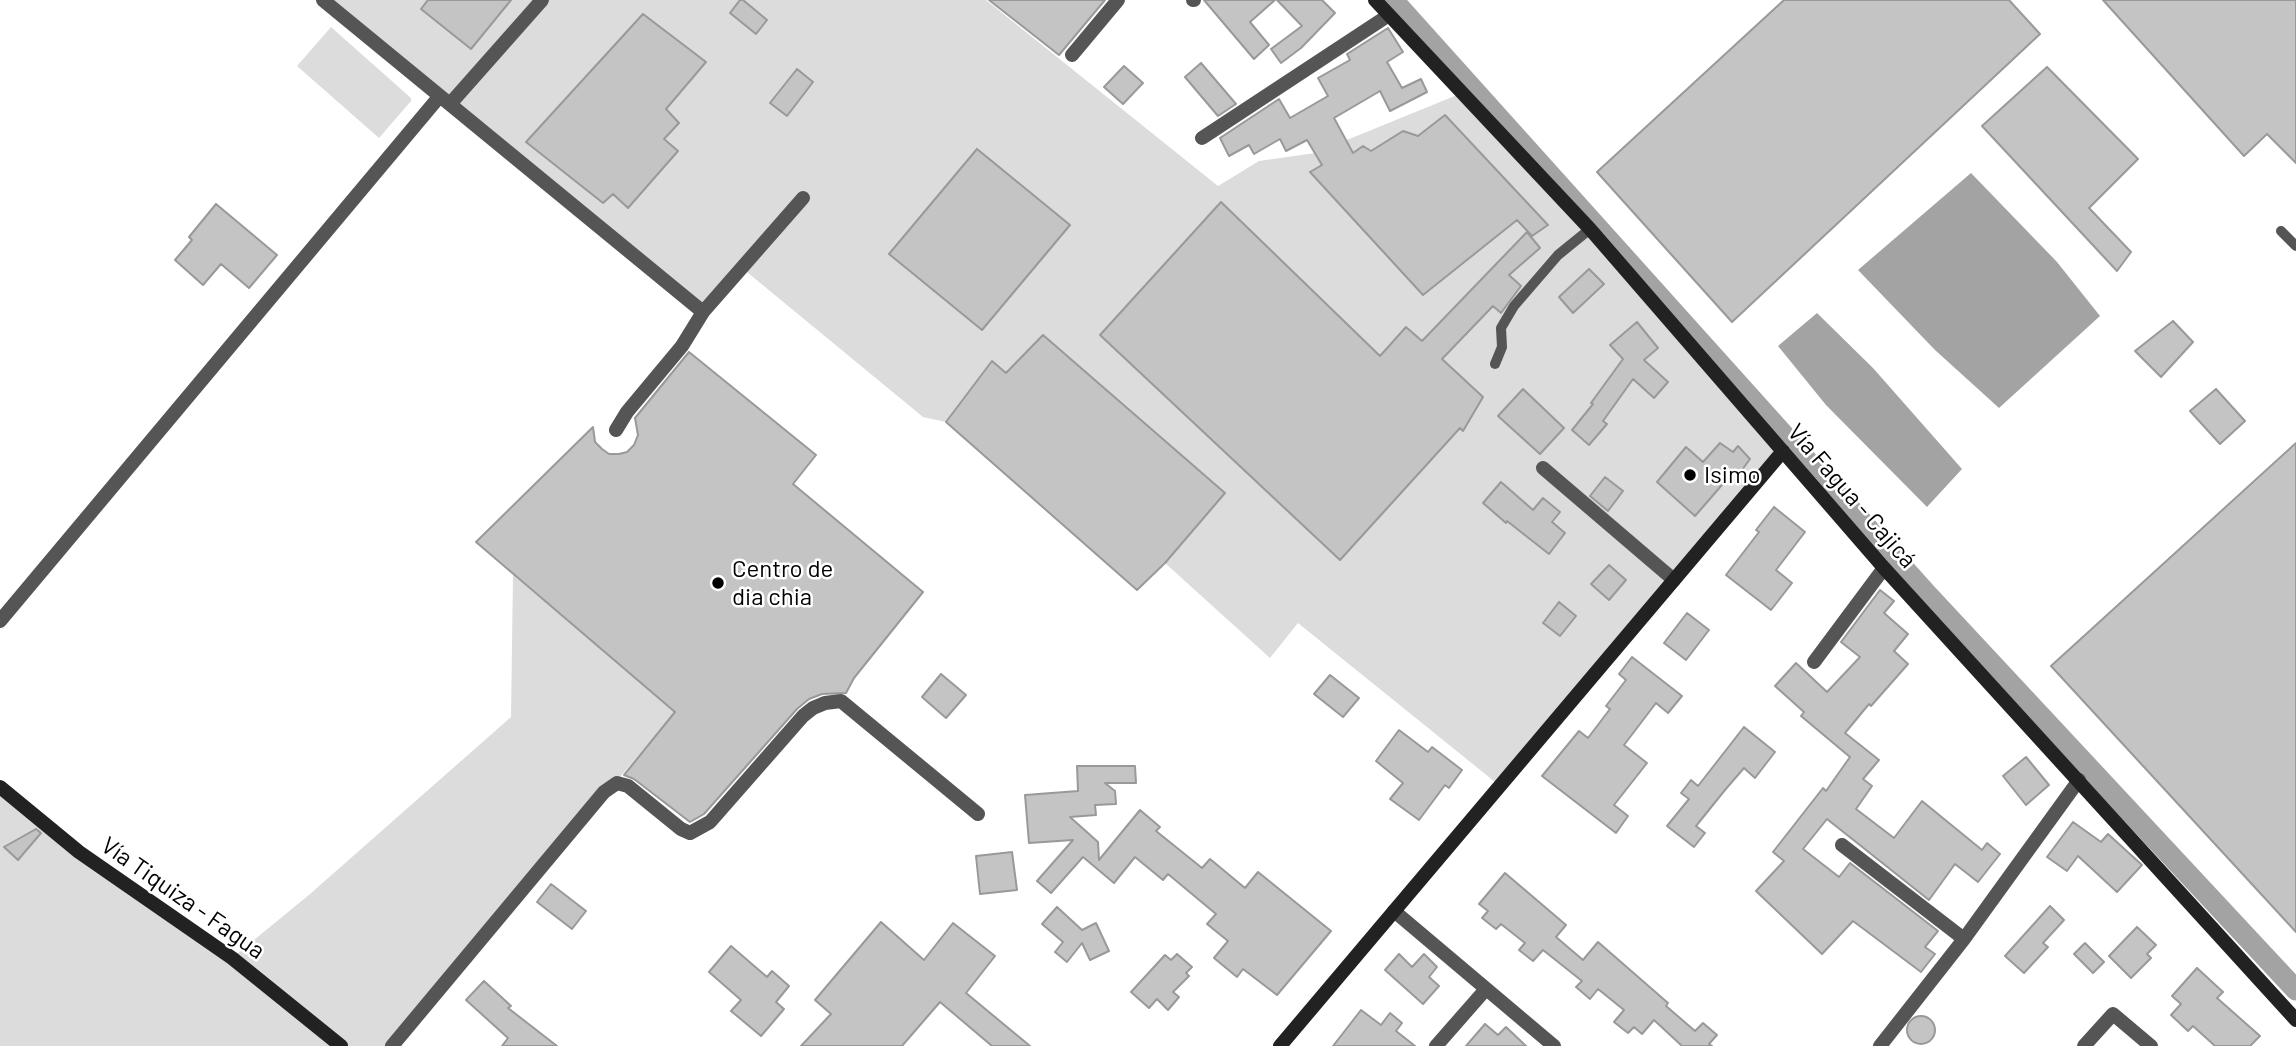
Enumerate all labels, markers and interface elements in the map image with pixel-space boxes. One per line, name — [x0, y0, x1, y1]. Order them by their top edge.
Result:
street label: Vía Fagua - Cajicá — [1781, 418, 1923, 574]
place label: Isimo — [1704, 461, 1761, 489]
marker: Isimo — [1682, 467, 1698, 483]
place label: Centro de dia chia — [732, 555, 833, 611]
marker: Centro de dia chia — [710, 575, 726, 591]
street label: Vía Tiquiza - Fagua — [96, 831, 270, 965]

